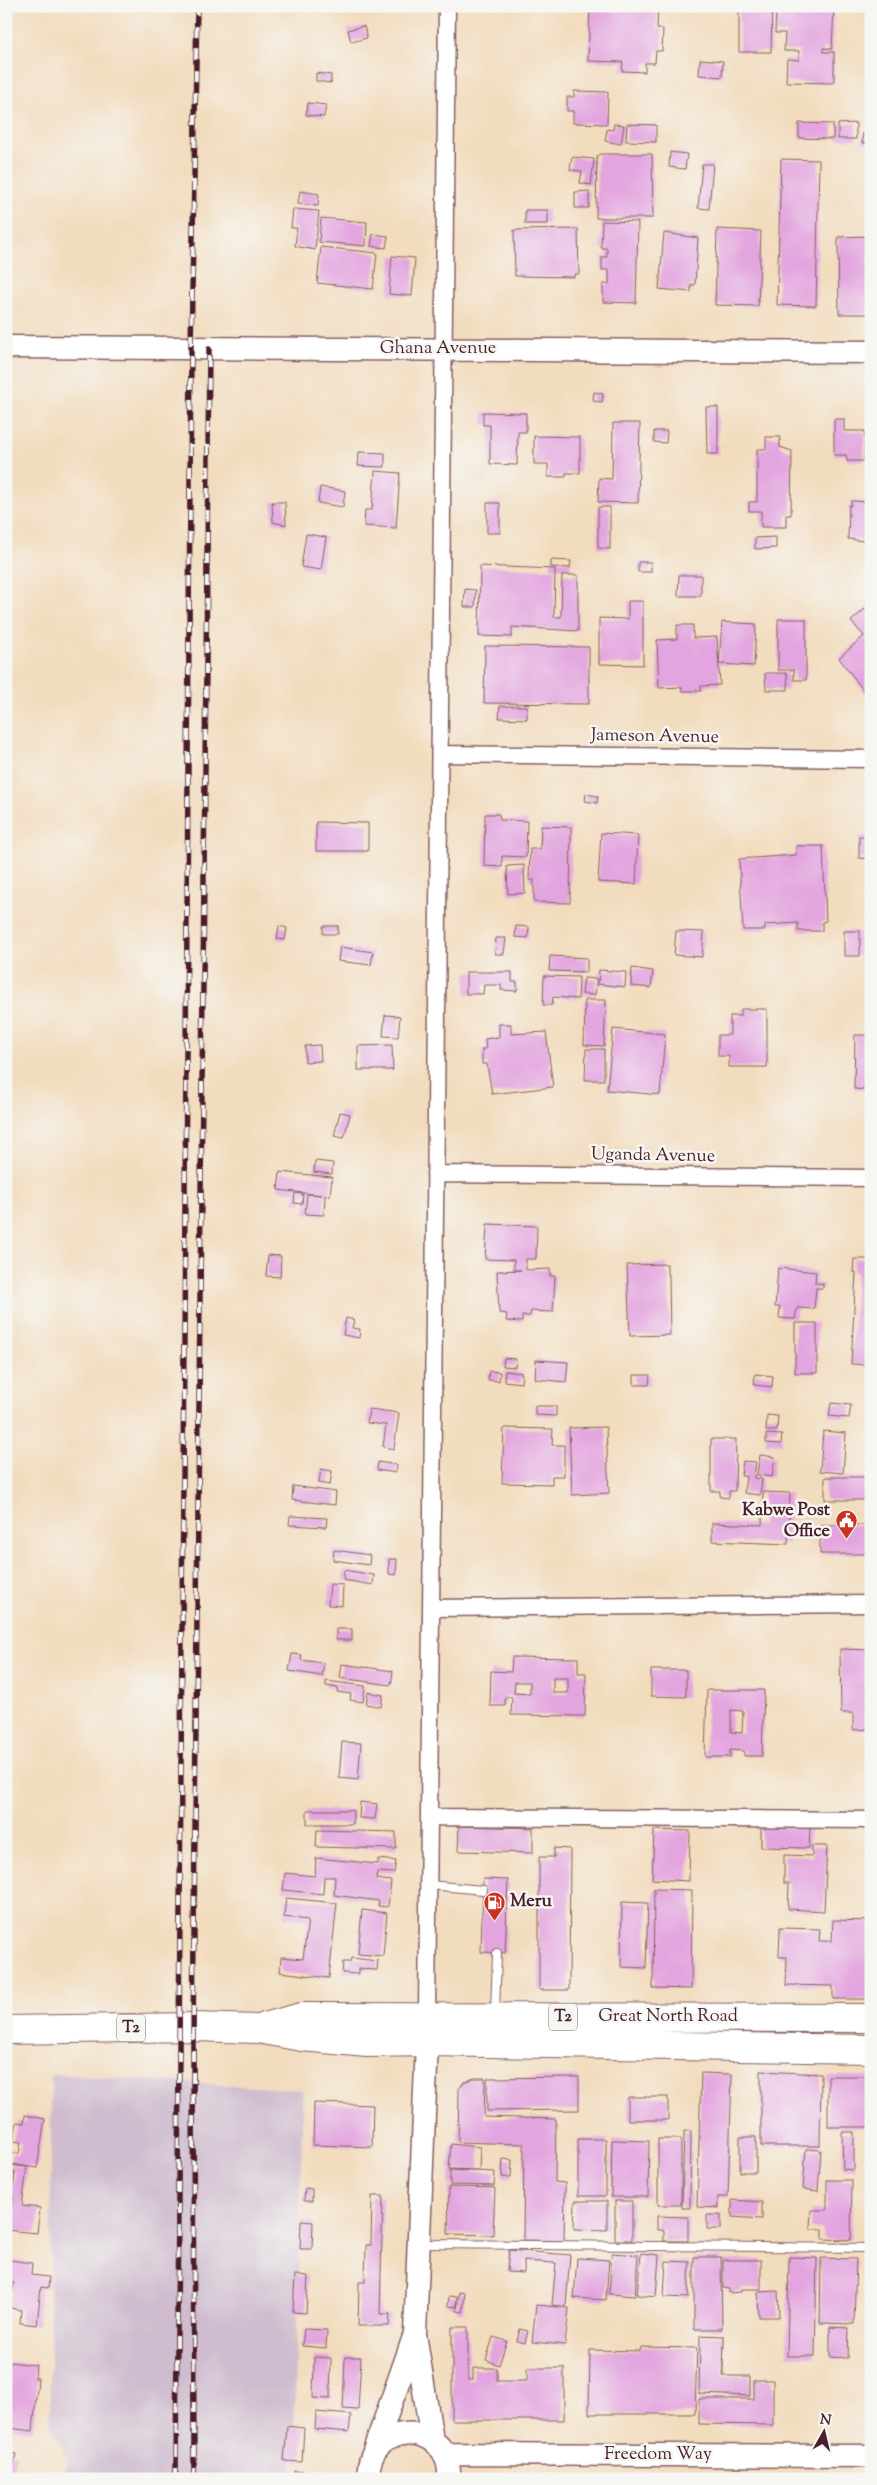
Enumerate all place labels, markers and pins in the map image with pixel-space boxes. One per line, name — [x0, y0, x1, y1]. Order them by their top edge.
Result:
place label: Kabwe Post Office — [742, 1498, 831, 1545]
public building icon: Kabwe Post Office — [834, 1509, 858, 1540]
place label: Meru — [510, 1889, 552, 1915]
fuel station icon: Meru — [482, 1890, 506, 1921]

